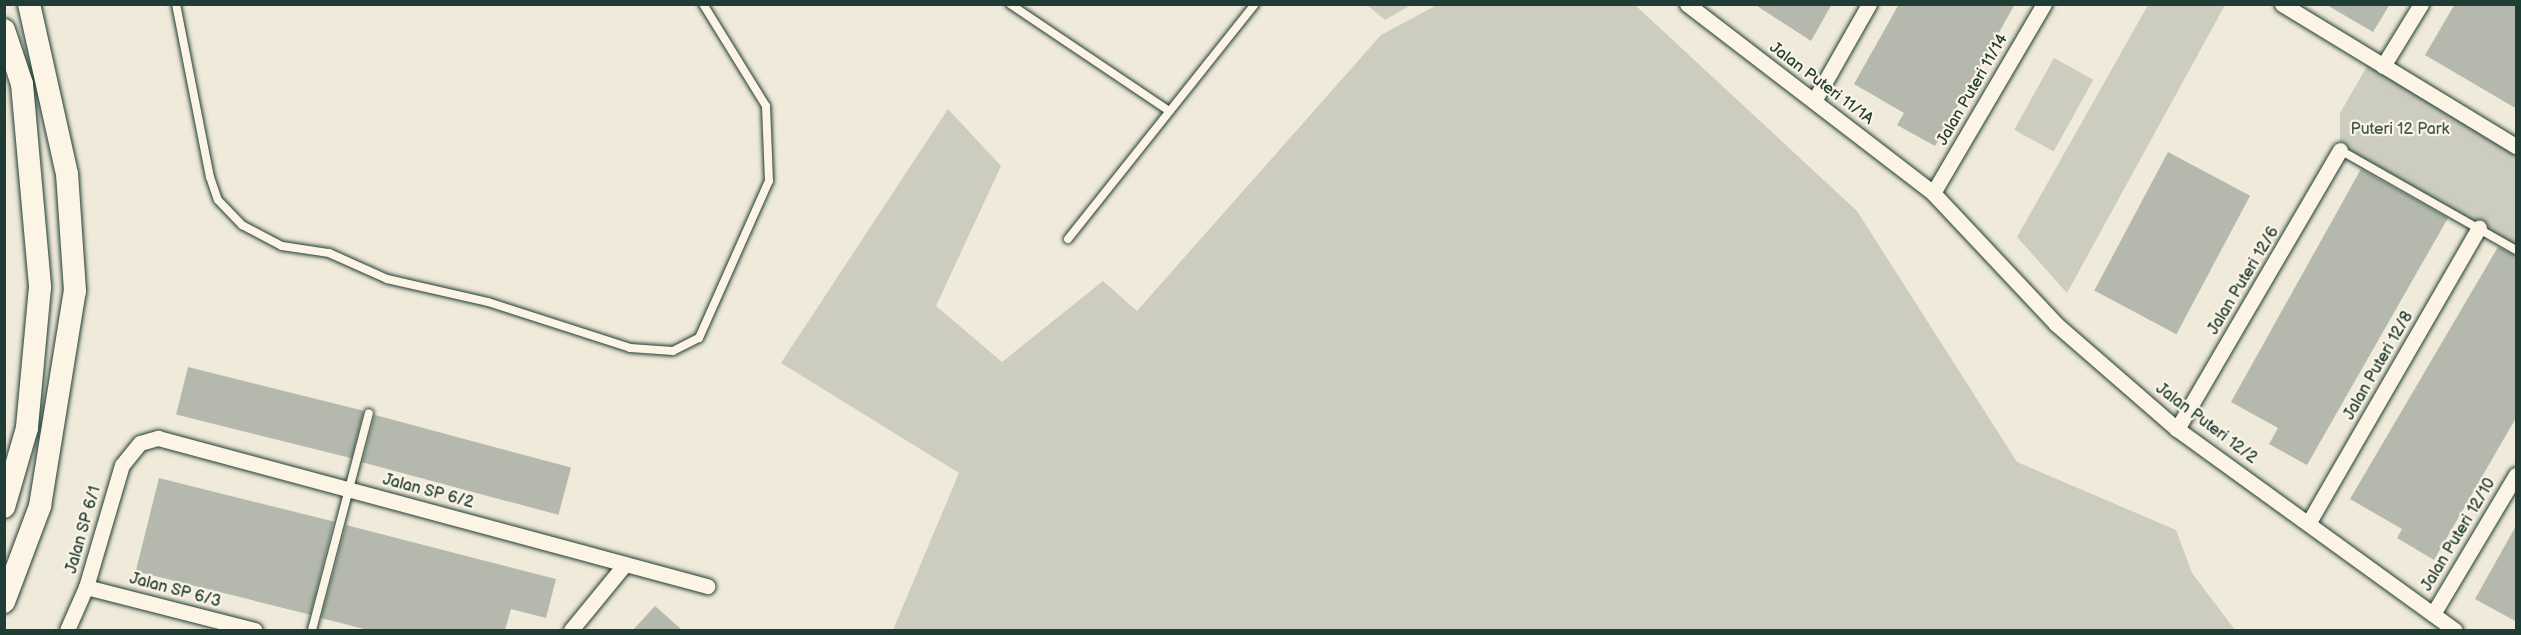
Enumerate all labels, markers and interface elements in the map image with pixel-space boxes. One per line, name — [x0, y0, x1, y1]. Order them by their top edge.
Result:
street label: Jalan Puteri 11/14 — [1933, 31, 2013, 149]
street label: Jalan Puteri 11/1A — [1765, 39, 1877, 129]
park label: Puteri 12 Park — [2351, 120, 2449, 140]
street label: Jalan Puteri 12/6 — [2204, 224, 2284, 338]
street label: Jalan Puteri 12/8 — [2340, 308, 2418, 424]
street label: Jalan Puteri 12/2 — [2152, 380, 2260, 468]
street label: Jalan SP 6/2 — [380, 471, 476, 513]
street label: Jalan Puteri 12/10 — [2418, 475, 2500, 595]
street label: Jalan SP 6/1 — [62, 484, 106, 576]
street label: Jalan SP 6/3 — [127, 570, 223, 612]

